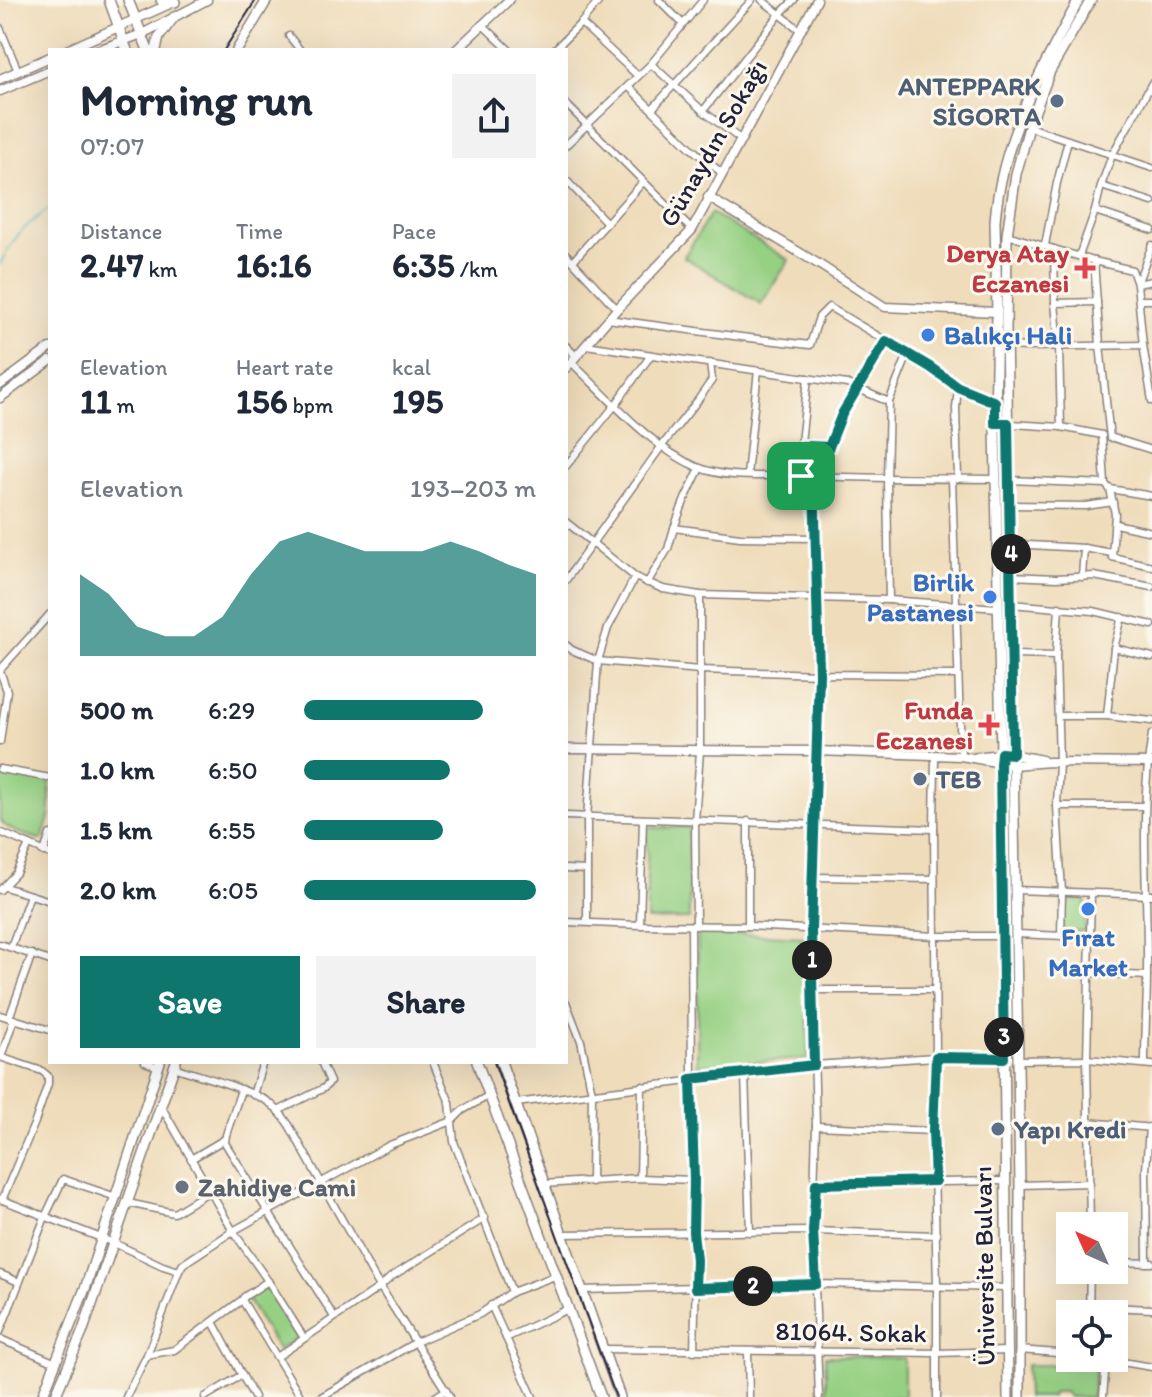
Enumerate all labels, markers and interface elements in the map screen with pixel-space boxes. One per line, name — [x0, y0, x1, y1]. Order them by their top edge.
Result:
street label: Günaydın Sokağı — [652, 54, 774, 232]
place label: ANTEPPARK SİGORTA — [897, 70, 1041, 132]
text: Morning run — [80, 73, 313, 126]
button: share — [452, 74, 536, 158]
marker: ANTEPPARK SİGORTA — [1048, 92, 1066, 110]
text: 07:07 — [80, 130, 144, 162]
text: Distance — [80, 218, 162, 245]
text: Time — [236, 218, 283, 245]
text: Pace — [392, 218, 436, 245]
place label: Derya Atay Eczanesi — [946, 237, 1070, 299]
text: 2.47 — [80, 245, 144, 286]
text: 16:16 — [236, 245, 312, 286]
text: 6:35 — [392, 245, 455, 286]
text: km — [144, 256, 178, 283]
text: /km — [455, 256, 498, 283]
marker: Derya Atay Eczanesi — [1076, 259, 1094, 277]
place label: Balıkçı Hali — [944, 319, 1072, 351]
marker: Balıkçı Hali — [919, 326, 937, 344]
text: Elevation — [80, 354, 167, 381]
text: Heart rate — [236, 354, 333, 381]
text: kcal — [392, 354, 431, 381]
text: 11 — [80, 381, 112, 422]
text: 156 — [236, 381, 288, 422]
text: 195 — [392, 381, 443, 422]
text: m — [112, 392, 135, 419]
text: bpm — [288, 392, 333, 419]
pin — [767, 442, 835, 510]
icon: arrive — [779, 454, 823, 498]
text: Elevation — [80, 472, 183, 504]
text: 193–203 m — [410, 472, 536, 504]
pin: 4 — [991, 534, 1031, 574]
text: 4 — [1004, 540, 1018, 567]
place label: Birlik Pastanesi — [867, 566, 975, 628]
marker: Birlik Pastanesi — [981, 588, 999, 606]
text: 500 m — [80, 694, 153, 726]
text: 6:29 — [208, 694, 255, 726]
place label: Funda Eczanesi — [876, 694, 973, 756]
marker: Funda Eczanesi — [980, 716, 998, 734]
text: 1.0 km — [80, 754, 155, 786]
text: 6:50 — [208, 754, 258, 786]
place label: TEB — [935, 763, 981, 795]
marker: TEB — [911, 770, 929, 788]
text: 1.5 km — [80, 814, 152, 846]
text: 6:55 — [208, 814, 255, 846]
text: 2.0 km — [80, 874, 156, 906]
text: 6:05 — [208, 874, 258, 906]
marker: Fırat Market — [1079, 900, 1097, 918]
place label: Fırat Market — [1048, 921, 1128, 983]
pin: 1 — [792, 940, 832, 980]
text: 1 — [807, 946, 817, 973]
button: Save — [80, 956, 300, 1048]
button: Share — [316, 956, 536, 1048]
pin: 3 — [984, 1017, 1024, 1057]
text: 3 — [998, 1023, 1010, 1050]
place label: Yapı Kredi — [1013, 1113, 1126, 1145]
marker: Yapı Kredi — [989, 1120, 1007, 1138]
street label: Üniversite Bulvarı — [966, 1166, 1002, 1366]
place label: Zahidiye Cami — [198, 1171, 356, 1203]
marker: Zahidiye Cami — [173, 1178, 191, 1196]
north arrow — [1056, 1212, 1128, 1284]
map controls — [1056, 1212, 1128, 1372]
pin: 2 — [733, 1266, 773, 1306]
text: 2 — [747, 1272, 759, 1299]
button: locate — [1056, 1300, 1128, 1372]
street label: 81064. Sokak — [775, 1315, 927, 1349]

